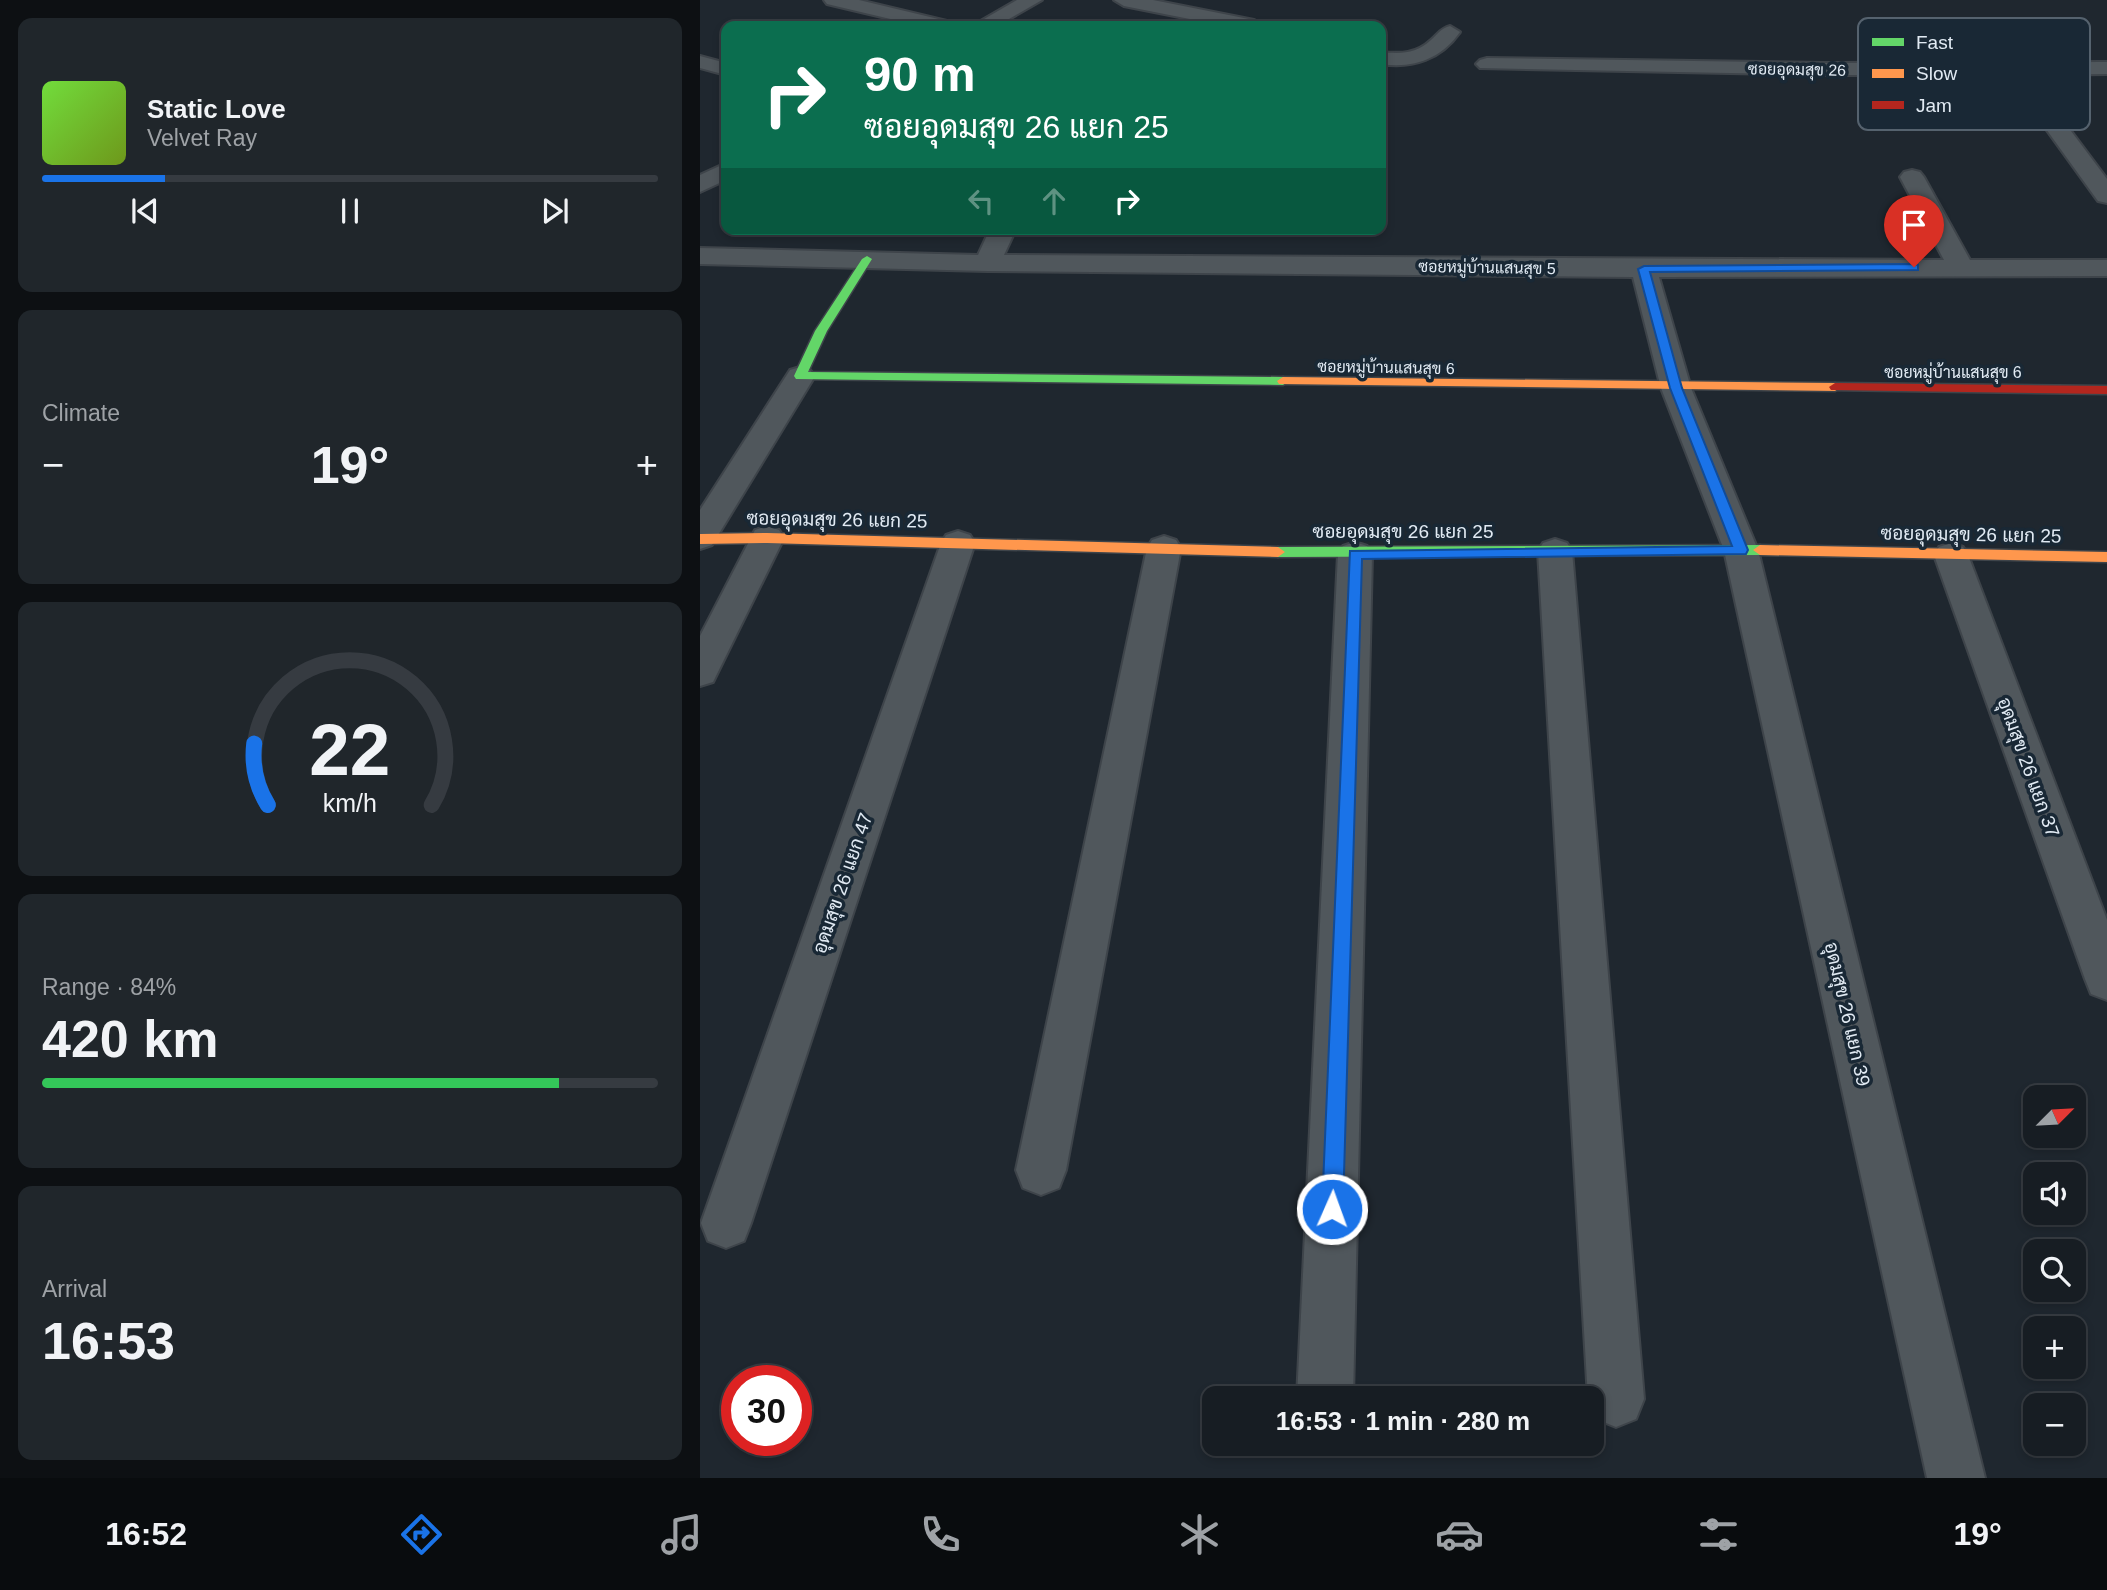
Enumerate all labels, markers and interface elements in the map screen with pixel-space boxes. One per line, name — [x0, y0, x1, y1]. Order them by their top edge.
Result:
legend — [1858, 18, 2090, 130]
text: Fast — [1916, 32, 1954, 53]
text: 90 m — [864, 47, 976, 101]
icon: right — [749, 49, 840, 140]
street label: ซอยอุดมสุข 26 — [1748, 60, 1846, 82]
text: Slow — [1916, 63, 1957, 84]
text: Static Love — [147, 94, 286, 124]
text: Jam — [1916, 95, 1952, 116]
text: ซอยอุดมสุข 26 แยก 25 — [864, 109, 1169, 145]
text: Velvet Ray — [147, 125, 257, 151]
icon: left — [962, 182, 1000, 220]
icon: ahead — [1035, 182, 1073, 220]
icon: right — [1108, 182, 1146, 220]
icon: previous — [126, 192, 164, 230]
icon: pause — [331, 192, 369, 230]
icon: next — [536, 192, 574, 230]
pin — [1884, 195, 1944, 267]
icon: arrive — [1895, 206, 1933, 244]
street label: ซอยหมู่บ้านแสนสุข 5 — [1418, 256, 1556, 280]
street label: ซอยหมู่บ้านแสนสุข 6 — [1317, 356, 1455, 380]
street label: ซอยหมู่บ้านแสนสุข 6 — [1884, 362, 2022, 384]
text: Climate — [42, 400, 120, 426]
text: 19° — [311, 436, 389, 494]
text: − — [42, 444, 64, 486]
text: + — [636, 444, 658, 486]
street label: ซอยอุดมสุข 26 แยก 25 — [746, 507, 928, 534]
street label: ซอยอุดมสุข 26 แยก 25 — [1312, 521, 1494, 544]
street label: ซอยอุดมสุข 26 แยก 25 — [1880, 522, 2062, 549]
street label: อุดมสุข 26 แยก 37 — [1992, 694, 2064, 841]
text: 22 — [310, 709, 390, 790]
text: km/h — [323, 789, 377, 817]
street label: อุดมสุข 26 แยก 47 — [809, 810, 878, 957]
street label: อุดมสุข 26 แยก 39 — [1819, 940, 1874, 1089]
text: Range · 84% — [42, 974, 176, 1000]
text: 420 km — [42, 1010, 218, 1068]
north arrow — [2023, 1085, 2086, 1148]
map controls — [2023, 1085, 2086, 1456]
button: sound — [2023, 1162, 2086, 1225]
position arrow — [1295, 1172, 1369, 1246]
button: search — [2023, 1239, 2086, 1302]
text: Arrival — [42, 1276, 107, 1302]
text: 16:53 — [42, 1312, 175, 1370]
button: + — [2023, 1316, 2086, 1379]
speed limit sign: 30 — [721, 1365, 812, 1456]
button: − — [2023, 1393, 2086, 1456]
text: 16:53 · 1 min · 280 m — [1276, 1406, 1530, 1436]
icon: directions — [397, 1510, 446, 1559]
icon: music — [657, 1510, 706, 1559]
icon: phone — [916, 1510, 965, 1559]
icon: climate — [1175, 1510, 1224, 1559]
icon: car — [1435, 1510, 1484, 1559]
icon: filters — [1694, 1510, 1743, 1559]
text: 16:52 — [105, 1516, 187, 1552]
text: 19° — [1953, 1516, 2002, 1552]

